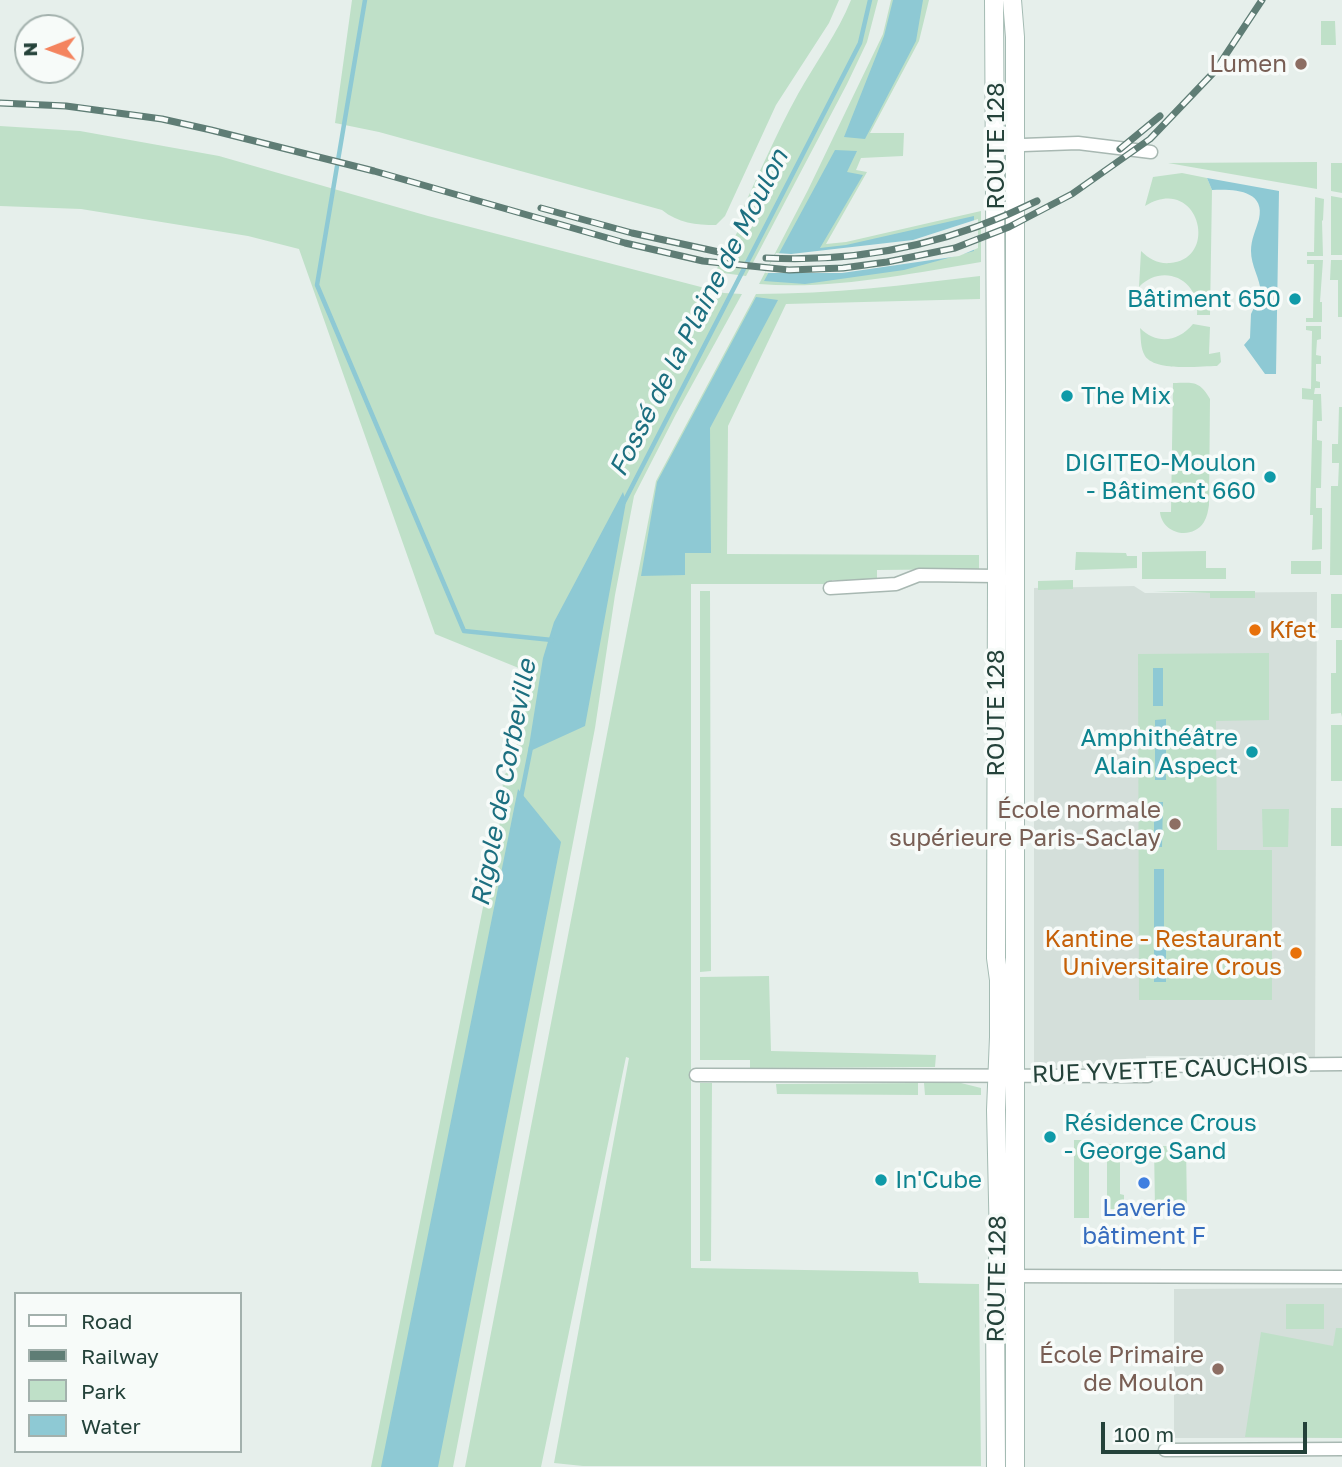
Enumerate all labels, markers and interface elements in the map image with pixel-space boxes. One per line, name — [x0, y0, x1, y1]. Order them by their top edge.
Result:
north arrow — [14, 14, 84, 84]
text: N — [18, 42, 41, 57]
place label: Lumen — [1209, 50, 1287, 78]
marker: Lumen — [1293, 56, 1309, 72]
street label: ROUTE 128 — [982, 82, 1010, 210]
water label: Fossé de la Plaine de Moulon — [603, 144, 795, 482]
place label: Bâtiment 650 — [1127, 285, 1281, 313]
marker: Bâtiment 650 — [1287, 291, 1303, 307]
place label: The Mix — [1081, 382, 1171, 410]
marker: The Mix — [1059, 388, 1075, 404]
place label: DIGITEO-Moulon - Bâtiment 660 — [1065, 449, 1256, 505]
marker: DIGITEO-Moulon - Bâtiment 660 — [1262, 469, 1278, 485]
place label: Kfet — [1269, 616, 1317, 644]
marker: Kfet — [1247, 622, 1263, 638]
street label: ROUTE 128 — [982, 649, 1010, 777]
water label: Rigole de Corbeville — [465, 657, 543, 909]
place label: Amphithéâtre Alain Aspect — [1080, 724, 1238, 780]
marker: Amphithéâtre Alain Aspect — [1244, 744, 1260, 760]
place label: École normale supérieure Paris-Saclay — [889, 796, 1161, 852]
marker: École normale supérieure Paris-Saclay — [1167, 816, 1183, 832]
place label: Kantine - Restaurant Universitaire Crous — [1045, 925, 1282, 981]
marker: Kantine - Restaurant Universitaire Crous — [1288, 945, 1304, 961]
street label: RUE YVETTE CAUCHOIS — [1031, 1051, 1309, 1089]
place label: Résidence Crous - George Sand — [1064, 1109, 1257, 1165]
marker: Résidence Crous - George Sand — [1042, 1129, 1058, 1145]
place label: In'Cube — [895, 1166, 982, 1194]
marker: In'Cube — [873, 1172, 889, 1188]
marker: Laverie bâtiment F — [1136, 1175, 1152, 1191]
place label: Laverie bâtiment F — [1082, 1194, 1206, 1250]
street label: ROUTE 128 — [981, 1215, 1013, 1343]
legend — [14, 1292, 242, 1453]
text: Road — [81, 1308, 132, 1334]
place label: École Primaire de Moulon — [1039, 1341, 1204, 1397]
text: Railway — [81, 1343, 159, 1369]
marker: École Primaire de Moulon — [1210, 1361, 1226, 1377]
text: Park — [81, 1378, 126, 1404]
scale bar — [1104, 1408, 1310, 1452]
text: Water — [81, 1413, 141, 1439]
text: 100 m — [1114, 1421, 1174, 1447]

